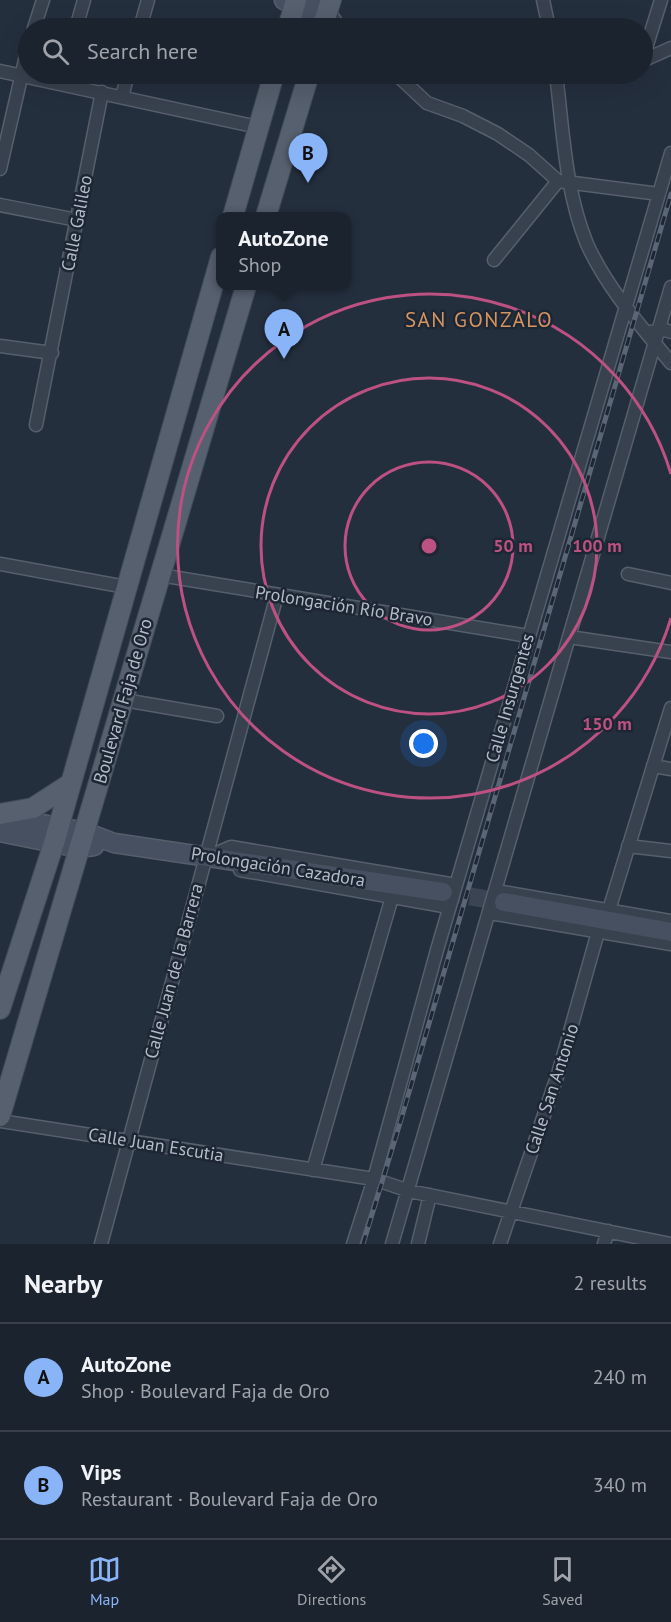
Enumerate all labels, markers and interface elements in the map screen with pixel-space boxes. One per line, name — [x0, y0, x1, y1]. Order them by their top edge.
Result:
search box — [18, 18, 653, 84]
icon: search — [39, 35, 72, 68]
text: Search here — [87, 37, 198, 65]
pin: B — [288, 134, 328, 183]
street label: Calle Galileo — [56, 173, 97, 273]
popup — [216, 212, 351, 290]
text: AutoZone — [238, 224, 329, 252]
text: Shop — [238, 252, 281, 278]
district label: SAN GONZALO — [405, 306, 553, 333]
pin: A — [264, 310, 304, 359]
text: 50 m — [493, 534, 533, 557]
text: 100 m — [572, 534, 622, 557]
centre of rings — [419, 536, 439, 556]
street label: Prolongación Río Bravo — [254, 580, 434, 631]
street label: Boulevard Faja de Oro — [88, 616, 157, 786]
street label: Calle Insurgentes — [480, 631, 539, 765]
text: 150 m — [582, 712, 632, 735]
your location — [409, 729, 438, 758]
street label: Prolongación Cazadora — [189, 841, 367, 892]
street label: Calle Juan de la Barrera — [139, 881, 208, 1061]
street label: Calle San Antonio — [520, 1021, 584, 1157]
street label: Calle Juan Escutia — [87, 1122, 225, 1167]
text: Nearby — [24, 1267, 102, 1300]
text: 2 results — [574, 1270, 647, 1296]
text: AutoZone — [81, 1350, 172, 1378]
text: A — [37, 1364, 50, 1390]
text: 240 m — [593, 1364, 647, 1390]
text: Shop · Boulevard Faja de Oro — [81, 1378, 330, 1404]
text: Vips — [81, 1458, 121, 1486]
text: B — [38, 1472, 49, 1498]
text: 340 m — [593, 1472, 647, 1498]
text: Restaurant · Boulevard Faja de Oro — [81, 1486, 378, 1512]
tab: Map — [88, 1553, 121, 1609]
tab: Directions — [297, 1553, 366, 1609]
tab: Saved — [542, 1553, 583, 1609]

